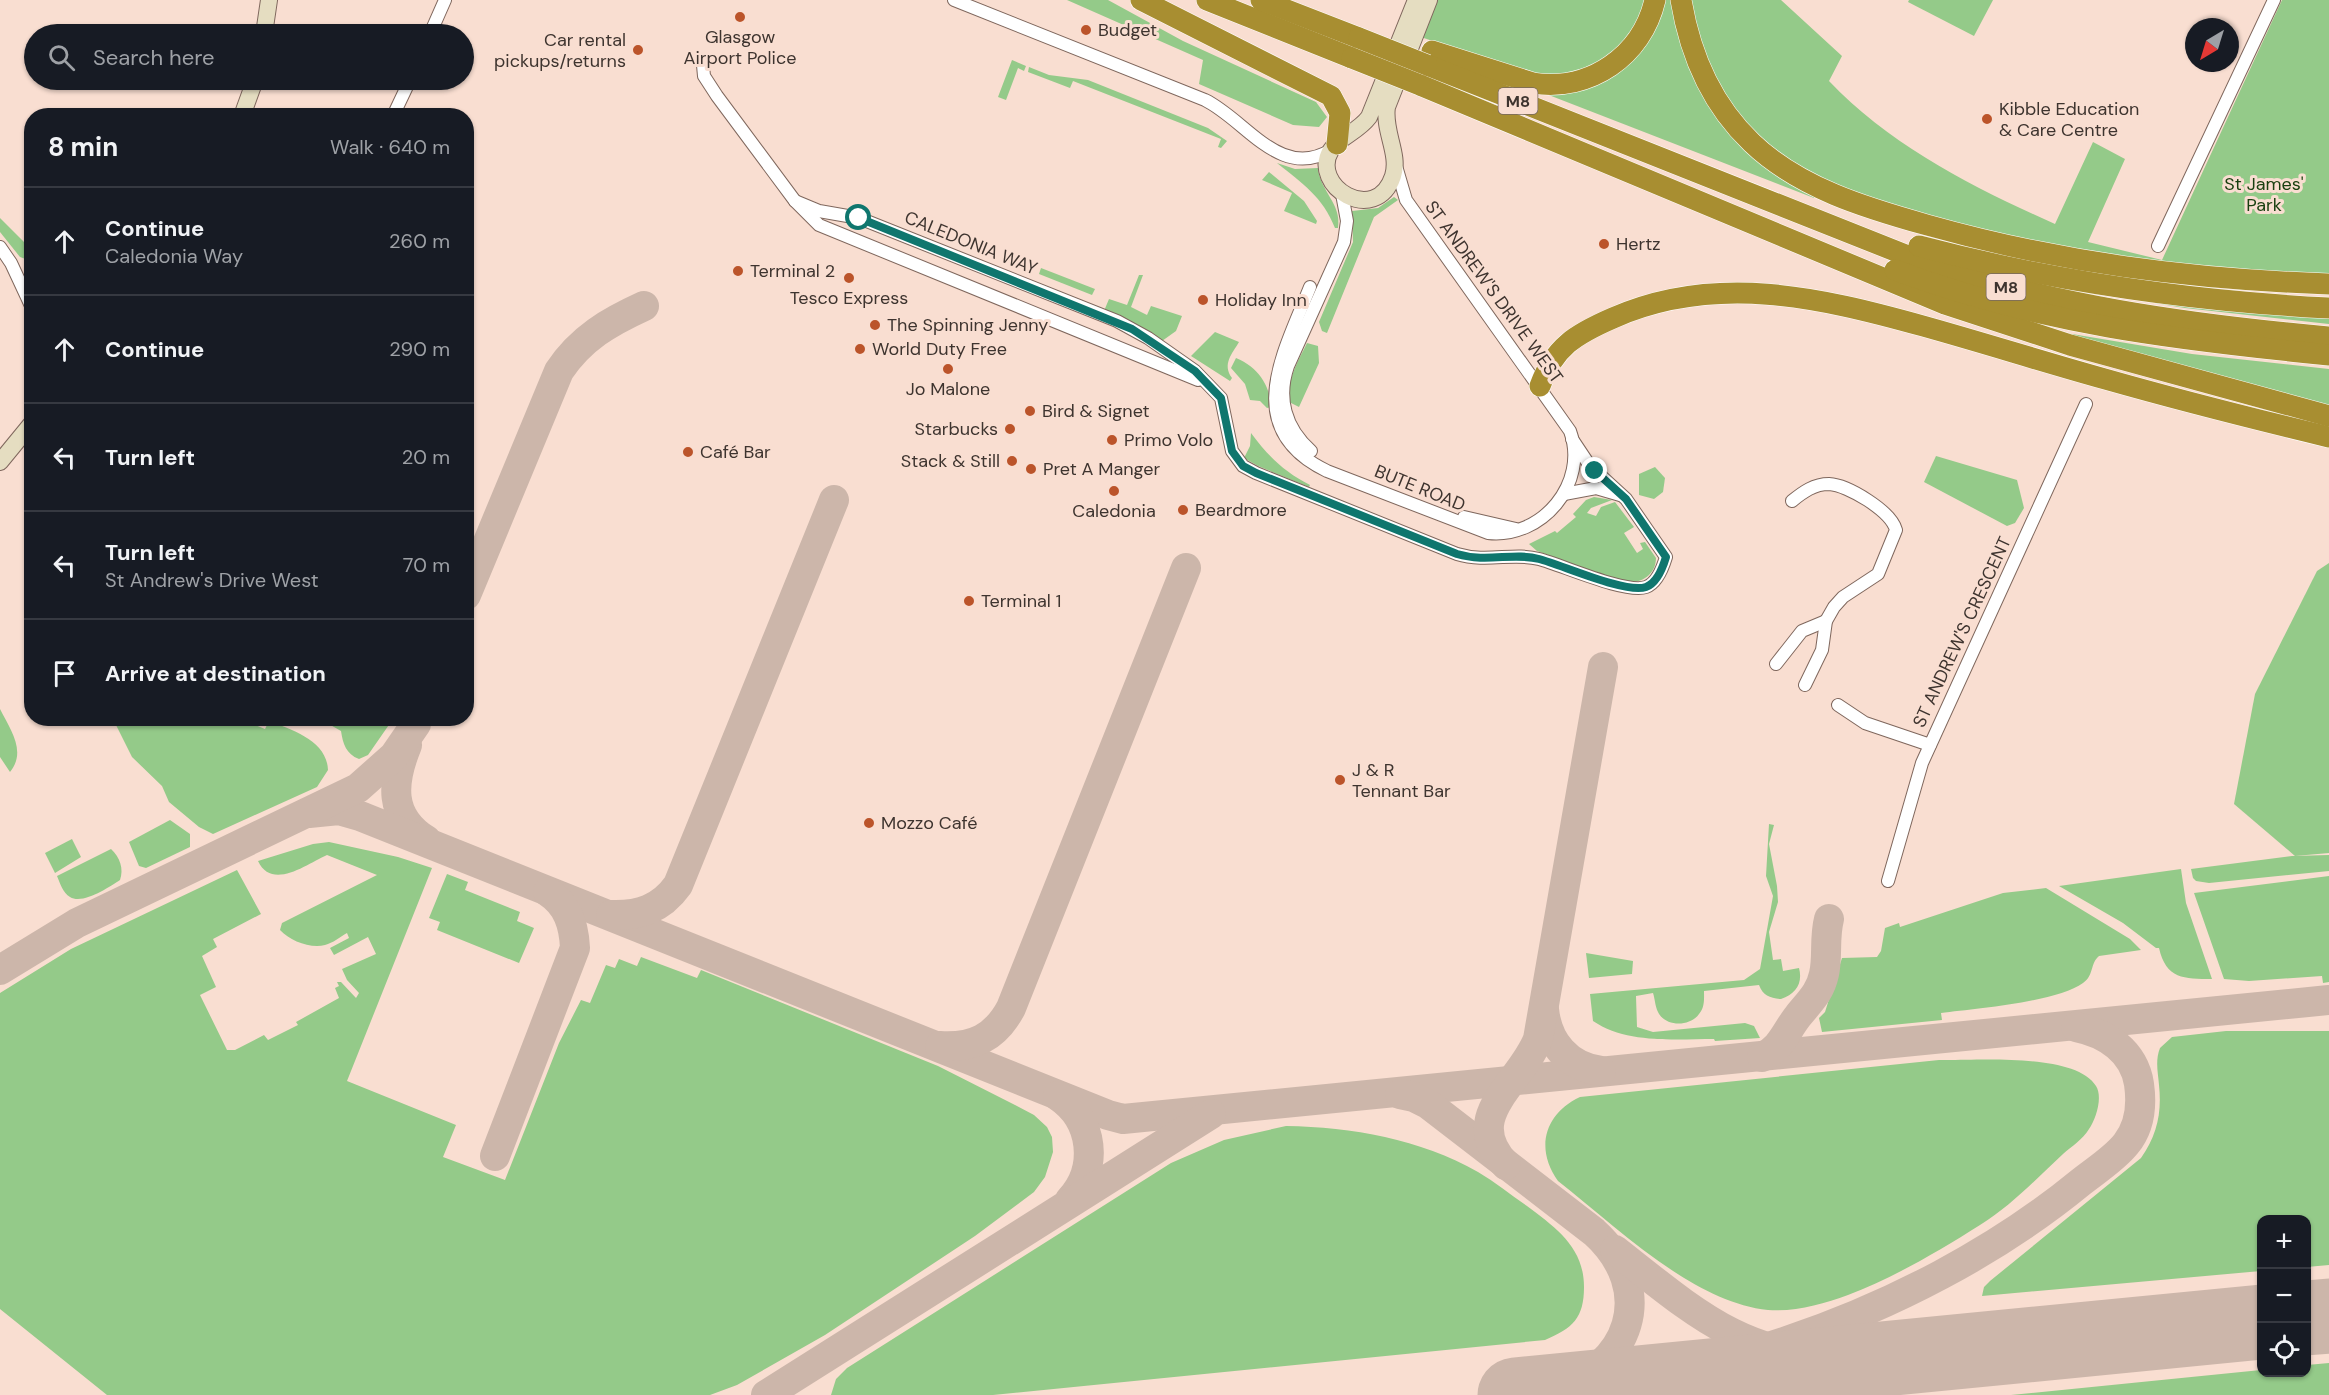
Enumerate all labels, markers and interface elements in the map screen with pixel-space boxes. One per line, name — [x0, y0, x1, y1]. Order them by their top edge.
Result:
marker: Glasgow Airport Police — [733, 10, 747, 24]
place label: Budget — [1098, 18, 1157, 42]
north arrow — [2185, 18, 2239, 72]
marker: Budget — [1079, 23, 1093, 37]
search box — [24, 24, 474, 90]
place label: Glasgow Airport Police — [684, 25, 796, 70]
place label: Car rental pickups/returns — [494, 28, 626, 73]
icon: search — [45, 41, 78, 74]
text: Search here — [93, 43, 214, 72]
marker: Car rental pickups/returns — [631, 43, 645, 57]
road number: M8 — [1498, 88, 1538, 114]
place label: Kibble Education & Care Centre — [1999, 97, 2139, 142]
marker: Kibble Education & Care Centre — [1980, 112, 1994, 126]
text: 8 min — [48, 130, 118, 164]
text: Walk · 640 m — [330, 134, 450, 160]
park label: St James' Park — [2224, 172, 2304, 217]
street label: ST ANDREW'S DRIVE WEST — [1420, 196, 1568, 388]
route start — [845, 204, 871, 230]
street label: CALEDONIA WAY — [901, 205, 1041, 281]
text: Continue — [105, 214, 204, 243]
icon: ahead — [48, 225, 81, 258]
text: 260 m — [389, 228, 450, 254]
place label: Hertz — [1616, 232, 1660, 256]
marker: Hertz — [1597, 237, 1611, 251]
text: Caledonia Way — [105, 243, 243, 269]
place label: Terminal 2 — [750, 259, 835, 283]
marker: Terminal 2 — [731, 264, 745, 278]
marker: Tesco Express — [842, 271, 856, 285]
road number: M8 — [1986, 274, 2026, 300]
place label: Tesco Express — [790, 286, 908, 310]
place label: Holiday Inn — [1215, 288, 1307, 312]
marker: Holiday Inn — [1196, 293, 1210, 307]
place label: The Spinning Jenny — [887, 313, 1048, 337]
marker: The Spinning Jenny — [868, 318, 882, 332]
icon: ahead — [48, 333, 81, 366]
text: Continue — [105, 335, 204, 364]
text: 290 m — [389, 336, 450, 362]
place label: World Duty Free — [872, 337, 1007, 361]
marker: World Duty Free — [853, 342, 867, 356]
marker: Jo Malone — [941, 362, 955, 376]
place label: Jo Malone — [906, 377, 990, 401]
place label: Bird & Signet — [1042, 399, 1150, 423]
marker: Bird & Signet — [1023, 404, 1037, 418]
place label: Starbucks — [915, 417, 998, 441]
marker: Starbucks — [1003, 422, 1017, 436]
place label: Primo Volo — [1124, 428, 1213, 452]
marker: Primo Volo — [1105, 433, 1119, 447]
place label: Café Bar — [700, 440, 771, 464]
icon: left — [48, 441, 81, 474]
text: Turn left — [105, 443, 195, 472]
text: 20 m — [402, 444, 450, 470]
marker: Café Bar — [681, 445, 695, 459]
place label: Stack & Still — [901, 449, 1000, 473]
marker: Stack & Still — [1005, 454, 1019, 468]
place label: Pret A Manger — [1043, 457, 1160, 481]
route end — [1581, 457, 1607, 483]
street label: BUTE ROAD — [1371, 459, 1469, 517]
marker: Pret A Manger — [1024, 462, 1038, 476]
marker: Caledonia — [1107, 484, 1121, 498]
place label: Beardmore — [1195, 498, 1287, 522]
place label: Caledonia — [1072, 499, 1156, 523]
marker: Beardmore — [1176, 503, 1190, 517]
street label: ST ANDREW'S CRESCENT — [1907, 533, 2017, 731]
text: Turn left — [105, 538, 195, 567]
icon: left — [48, 549, 81, 582]
text: 70 m — [403, 552, 450, 578]
text: St Andrew's Drive West — [105, 567, 319, 593]
place label: Terminal 1 — [981, 589, 1061, 613]
marker: Terminal 1 — [962, 594, 976, 608]
icon: arrive — [48, 657, 81, 690]
text: Arrive at destination — [105, 659, 326, 688]
place label: J & R Tennant Bar — [1352, 758, 1451, 803]
marker: J & R Tennant Bar — [1333, 773, 1347, 787]
place label: Mozzo Café — [881, 811, 977, 835]
marker: Mozzo Café — [862, 816, 876, 830]
map controls — [2257, 1215, 2311, 1377]
button: + — [2257, 1215, 2311, 1269]
button: − — [2257, 1269, 2311, 1323]
button: locate — [2257, 1323, 2311, 1377]

